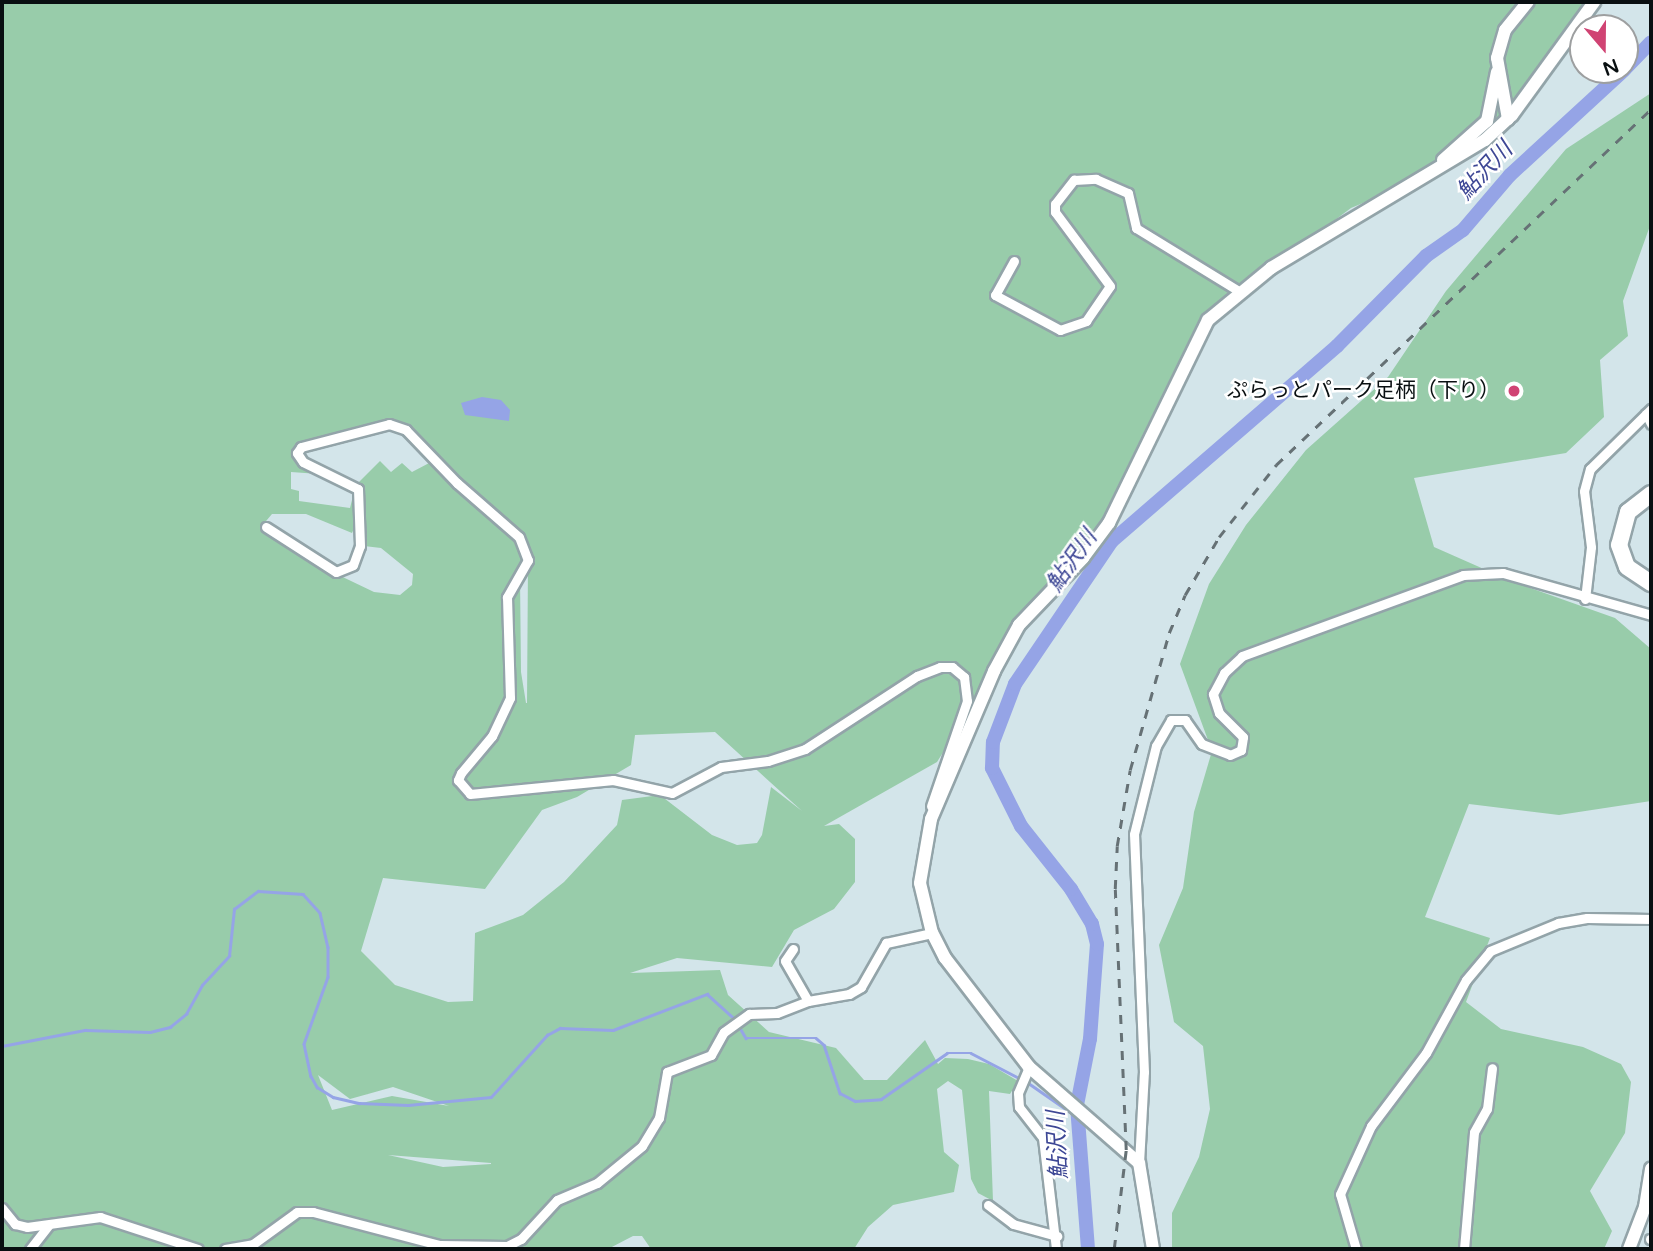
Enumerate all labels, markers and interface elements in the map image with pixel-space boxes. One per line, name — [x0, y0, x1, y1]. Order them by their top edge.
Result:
north arrow — [1569, 14, 1639, 84]
text: N — [1600, 54, 1621, 80]
water label: 鮎沢川 — [1451, 136, 1519, 206]
place label: ぷらっとパーク足柄（下り） — [1227, 378, 1500, 404]
marker: ぷらっとパーク足柄（下り） — [1506, 383, 1522, 399]
water label: 鮎沢川 — [1041, 525, 1103, 597]
water label: 鮎沢川 — [1042, 1110, 1074, 1180]

